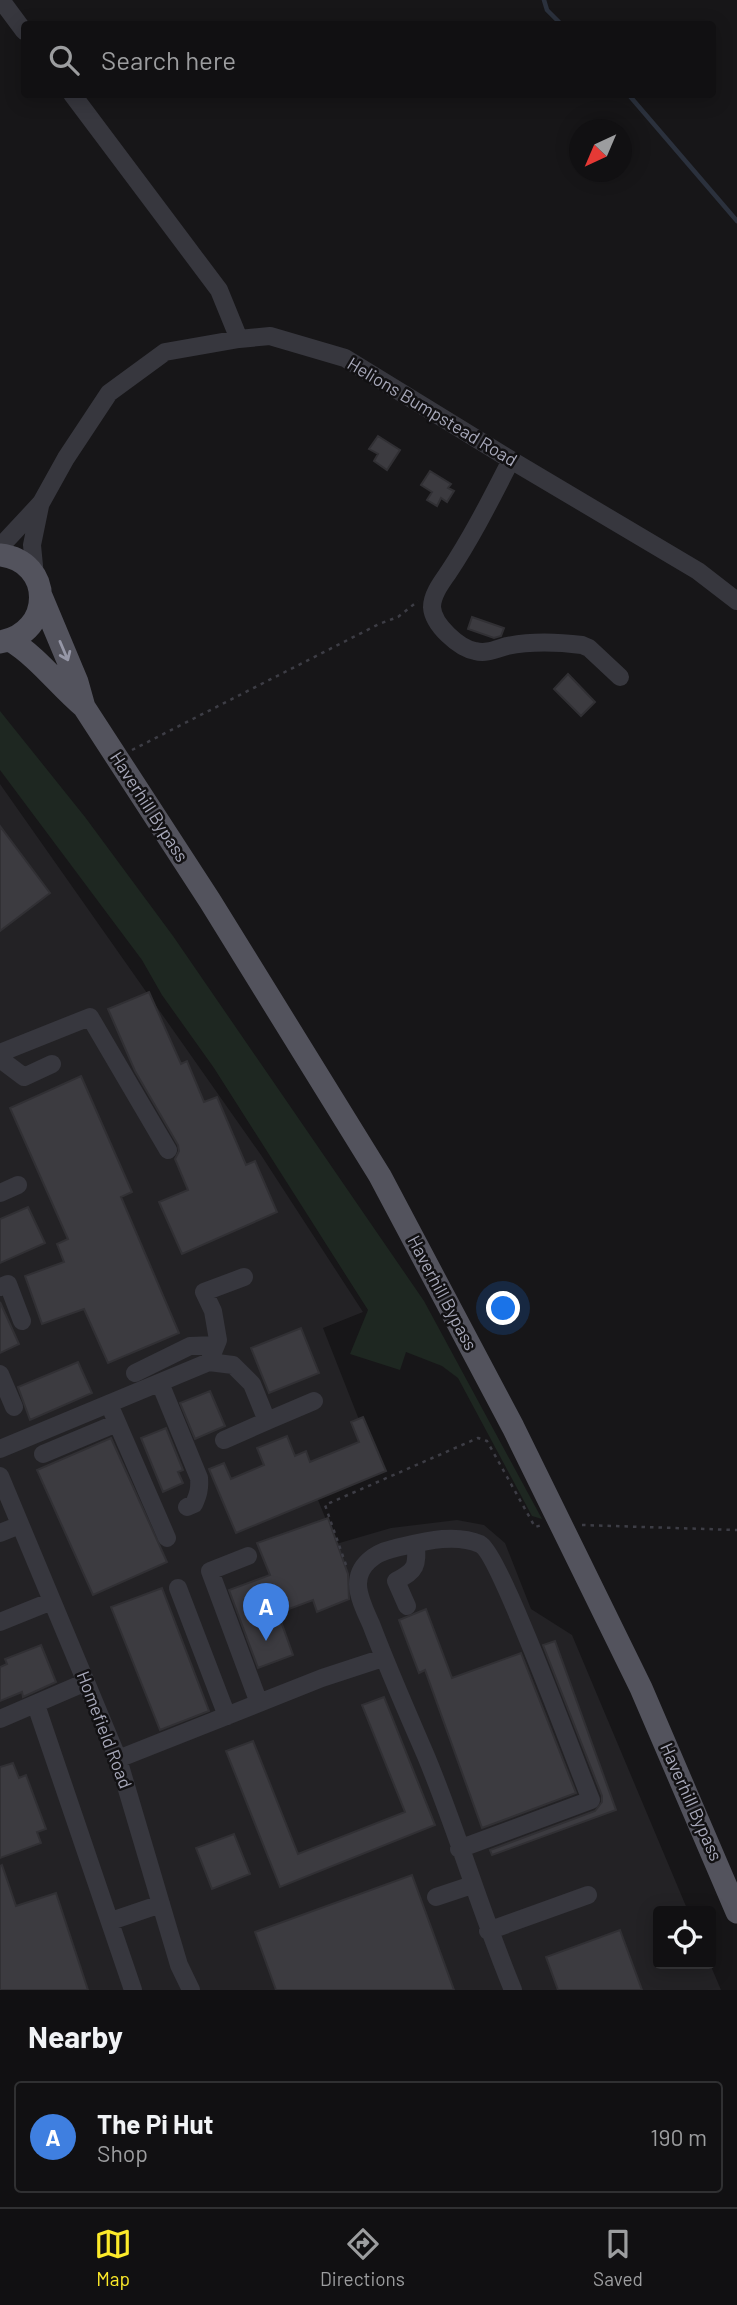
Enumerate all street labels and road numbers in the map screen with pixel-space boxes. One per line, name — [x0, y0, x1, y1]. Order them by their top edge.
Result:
street label: Helions Bumpstead Road — [344, 352, 521, 471]
street label: Haverhill Bypass — [106, 747, 194, 866]
street label: Haverhill Bypass — [403, 1231, 482, 1354]
street label: Homefield Road — [72, 1668, 137, 1791]
street label: Haverhill Bypass — [656, 1739, 728, 1864]

